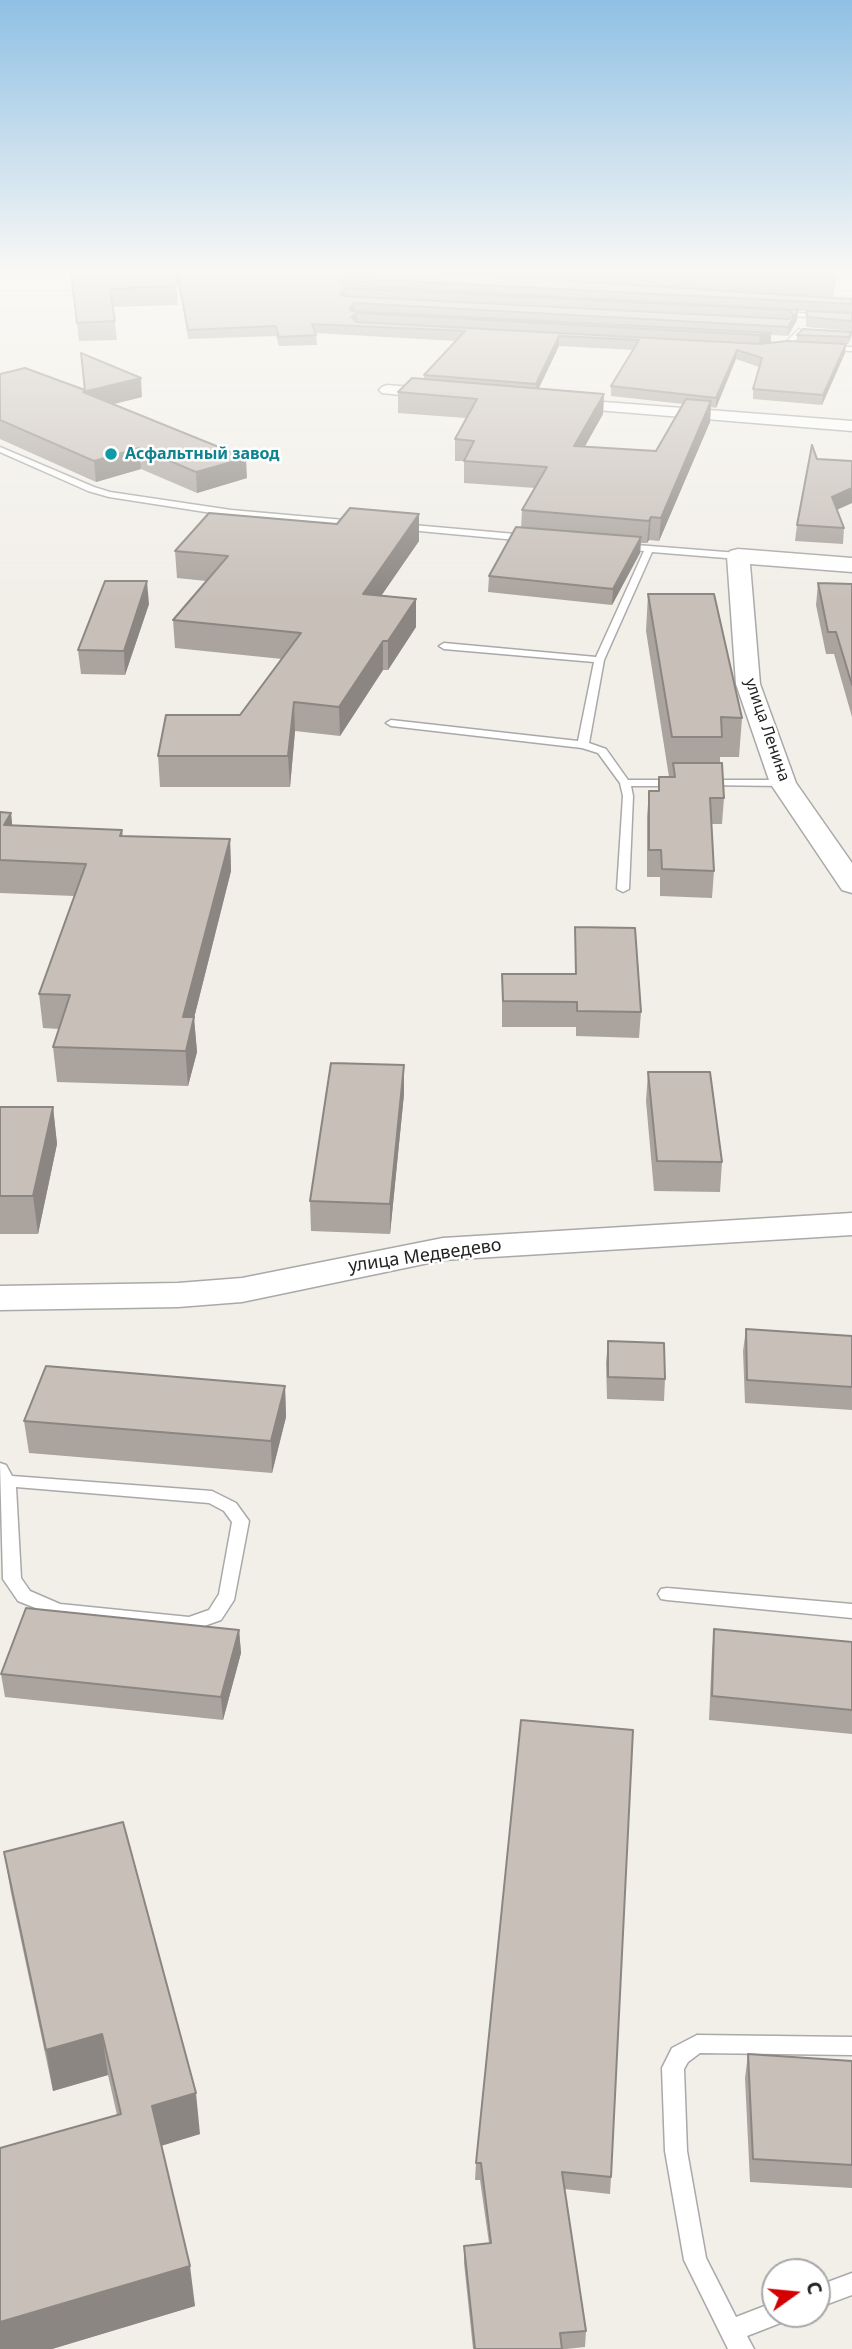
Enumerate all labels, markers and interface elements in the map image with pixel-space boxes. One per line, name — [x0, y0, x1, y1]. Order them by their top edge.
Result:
place label: Асфальтный завод — [125, 444, 280, 464]
marker: Асфальтный завод — [103, 446, 119, 462]
street label: улица Ленина — [740, 676, 794, 784]
street label: улица Медведево — [347, 1235, 503, 1277]
north arrow — [761, 2258, 831, 2328]
text: С — [800, 2279, 828, 2297]

